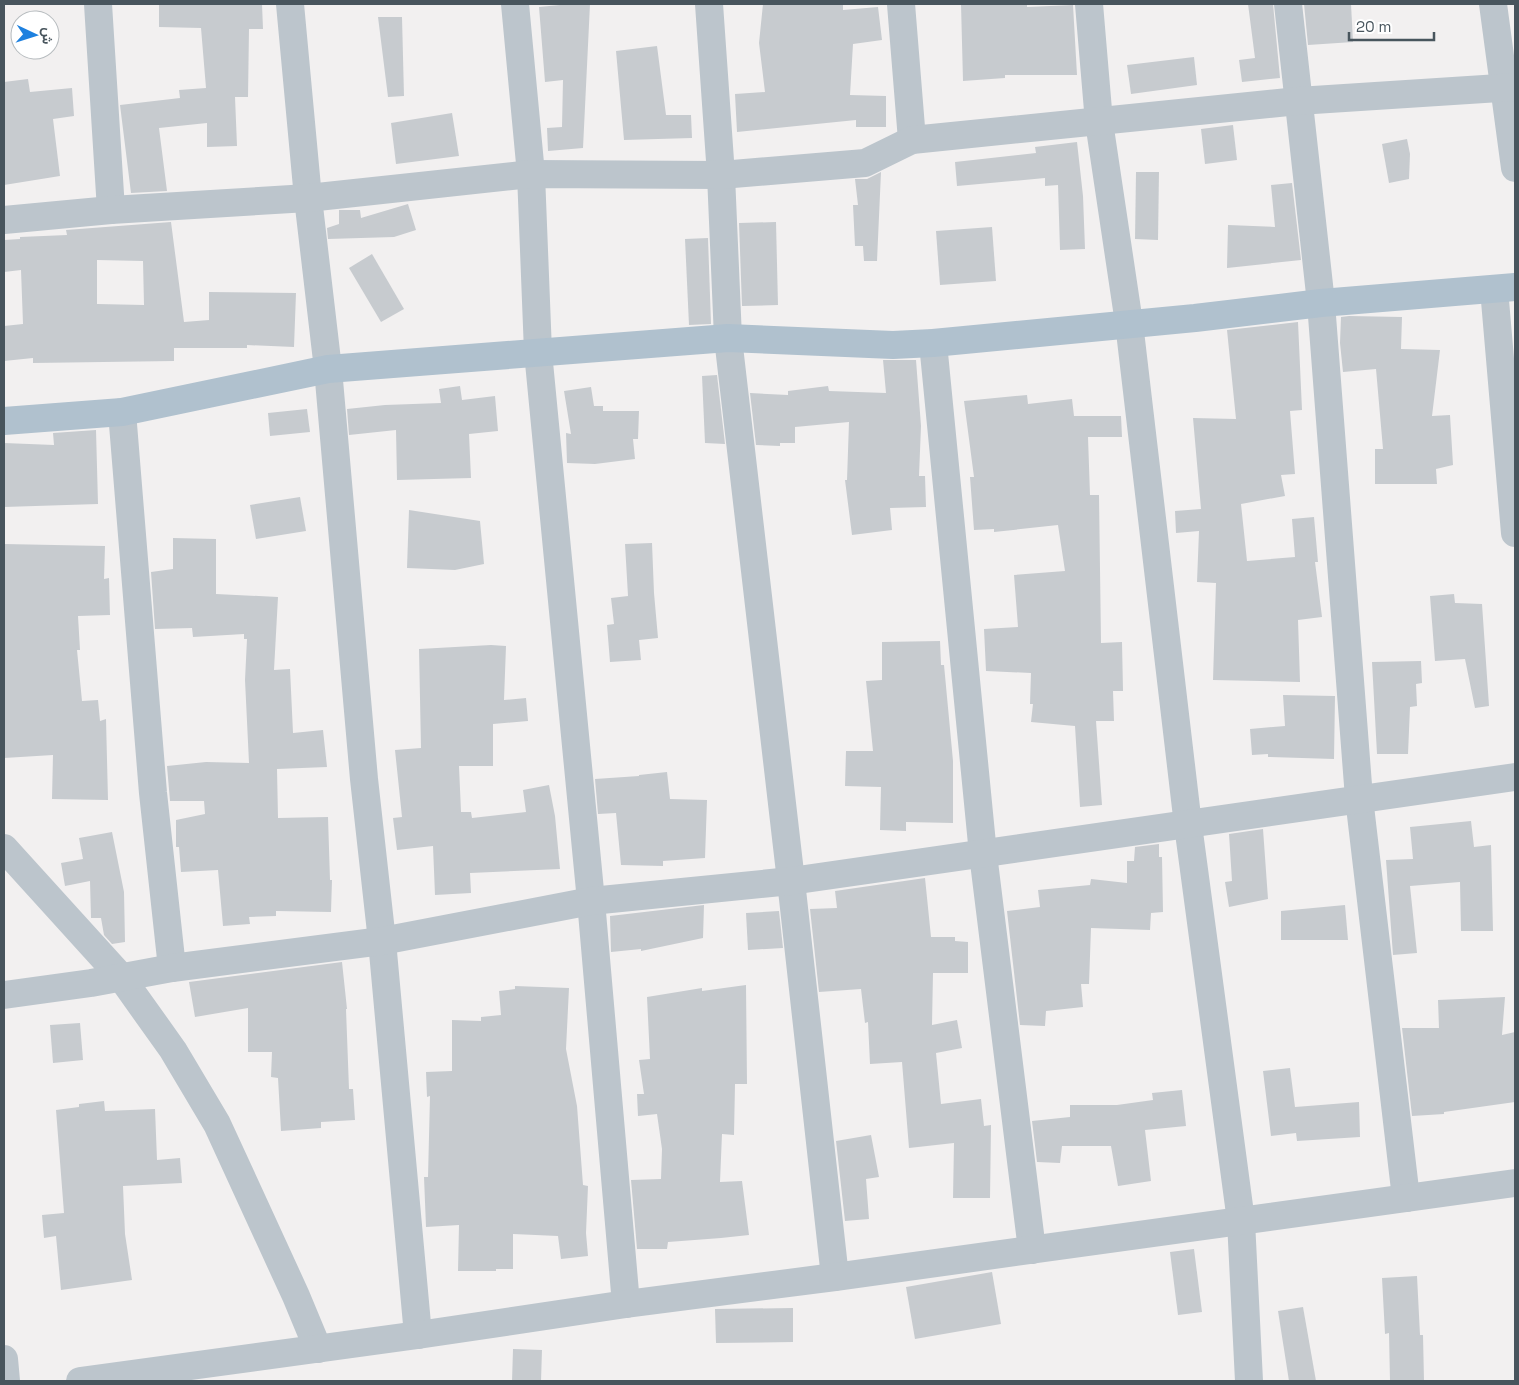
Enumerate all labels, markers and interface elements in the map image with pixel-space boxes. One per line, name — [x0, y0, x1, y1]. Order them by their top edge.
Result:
north arrow — [10, 10, 60, 60]
scale bar — [1349, 10, 1434, 42]
text: 20 m — [1356, 17, 1391, 36]
text: ش — [38, 27, 58, 45]

